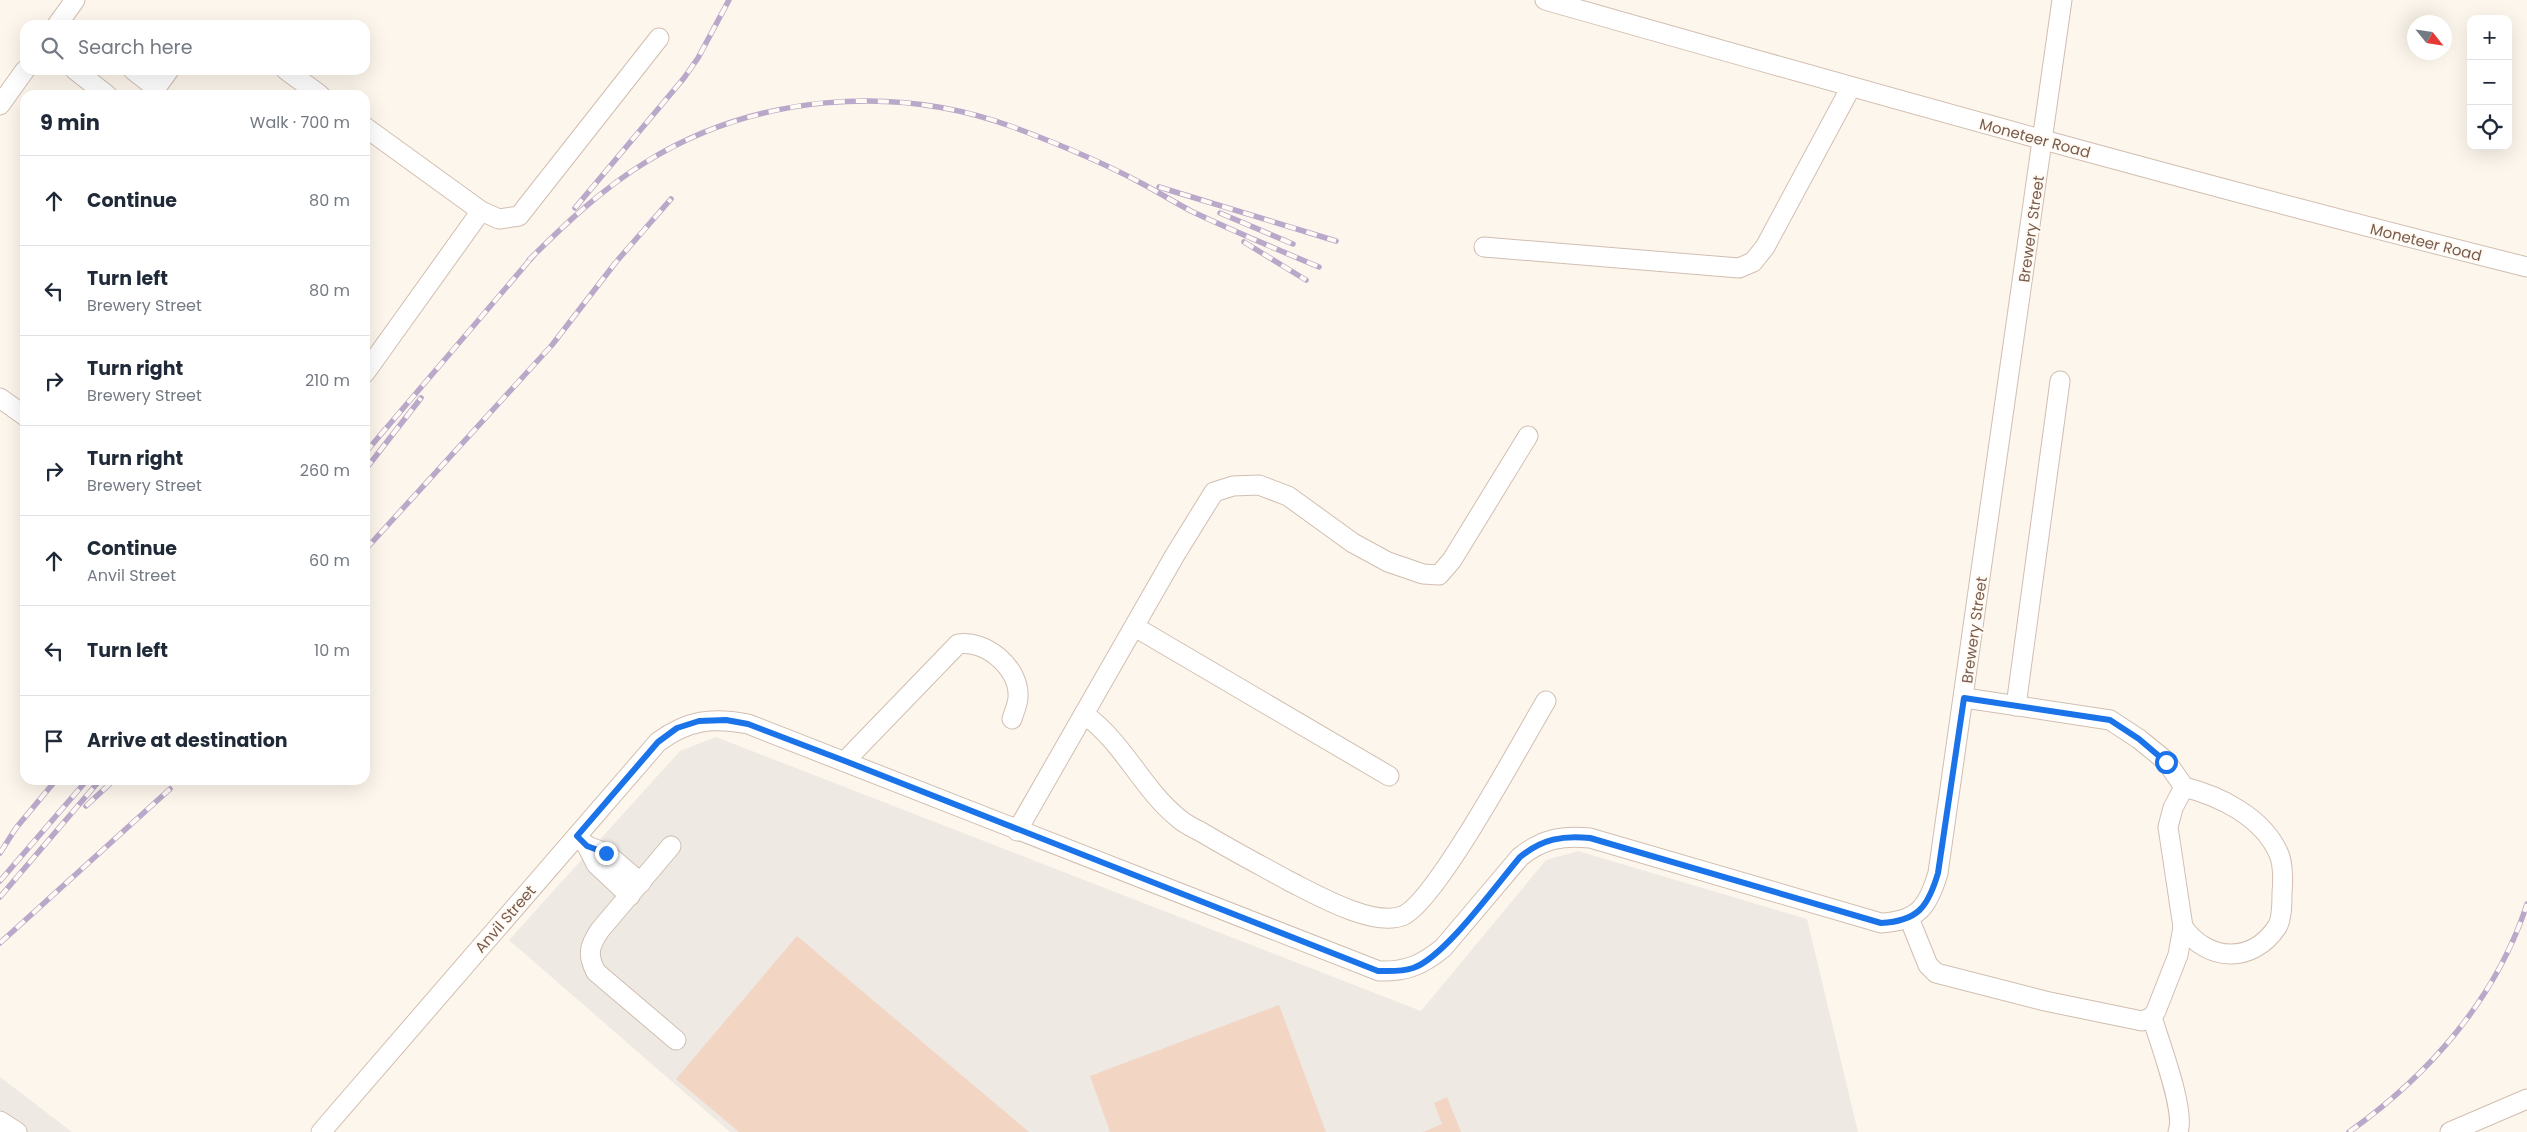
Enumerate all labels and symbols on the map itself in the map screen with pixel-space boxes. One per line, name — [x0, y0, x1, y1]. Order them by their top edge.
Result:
north arrow — [2407, 15, 2452, 60]
street label: Moneteer Road — [1977, 113, 2093, 163]
street label: Brewery Street — [2013, 174, 2049, 284]
street label: Moneteer Road — [2368, 218, 2484, 266]
street label: Brewery Street — [1956, 575, 1992, 685]
route start — [2155, 751, 2178, 774]
route end — [595, 842, 618, 865]
street label: Anvil Street — [470, 881, 540, 957]

